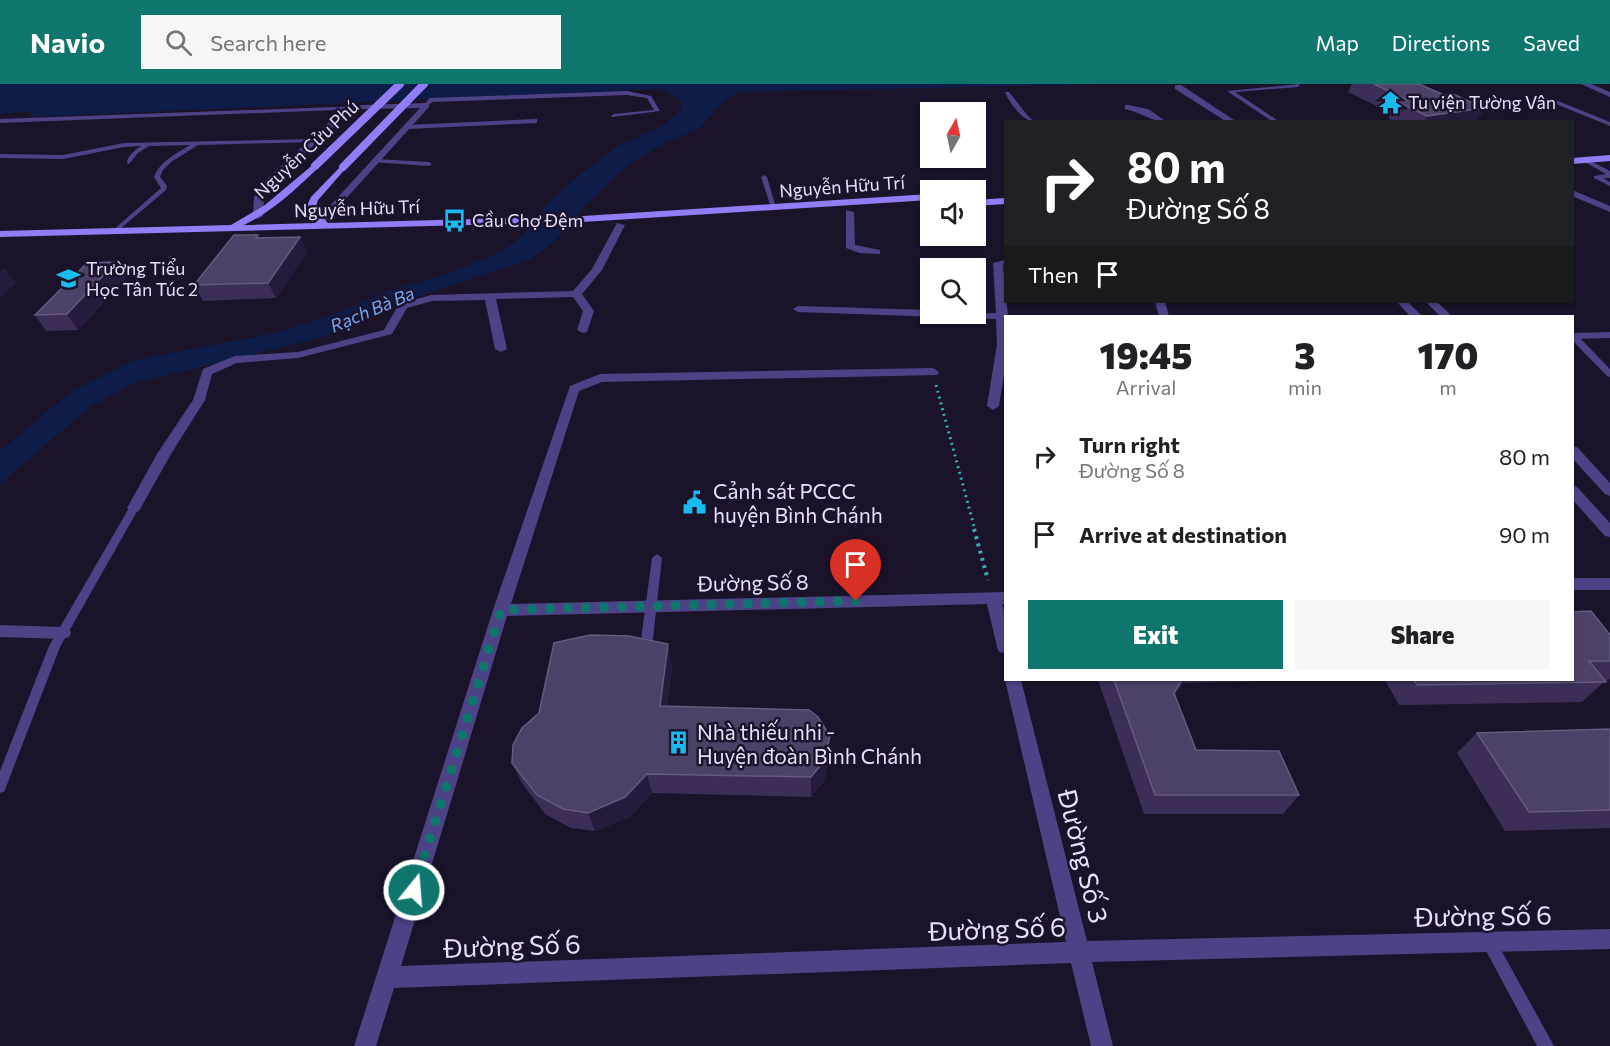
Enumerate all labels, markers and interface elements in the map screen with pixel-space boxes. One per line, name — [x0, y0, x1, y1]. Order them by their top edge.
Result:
search box — [141, 15, 561, 69]
text: Navio — [30, 25, 105, 59]
icon: search — [162, 26, 195, 59]
text: Search here — [210, 29, 326, 56]
text: Map — [1316, 30, 1359, 55]
text: Directions — [1392, 30, 1490, 55]
text: Saved — [1523, 30, 1580, 55]
temple icon: Tu viện Tường Vân — [1377, 89, 1403, 115]
place label: Tu viện Tường Vân — [1408, 91, 1556, 113]
street label: Nguyễn Cửu Phú — [249, 95, 363, 203]
north arrow — [920, 102, 986, 168]
map controls — [920, 102, 986, 324]
text: 80 m — [1127, 140, 1226, 192]
icon: right — [1028, 144, 1106, 222]
street label: Nguyễn Hữu Trí — [778, 171, 907, 201]
button: sound — [920, 180, 986, 246]
text: Đường Số 8 — [1127, 192, 1270, 225]
street label: Nguyễn Hữu Trí — [294, 195, 422, 221]
bus stop icon: Cầu Chợ Đệm — [441, 207, 467, 233]
place label: Cầu Chợ Đệm — [472, 209, 583, 231]
place label: Trường Tiểu Học Tân Túc 2 — [86, 257, 198, 300]
button: search — [920, 258, 986, 324]
icon: arrive — [1091, 258, 1124, 291]
text: Then — [1028, 261, 1079, 288]
school or university icon: Trường Tiểu Học Tân Túc 2 — [55, 265, 81, 291]
water label: Rạch Bà Ba — [327, 281, 417, 337]
text: 19:45 — [1100, 332, 1192, 376]
text: 3 — [1294, 332, 1316, 376]
text: 170 — [1418, 332, 1478, 376]
text: Arrival — [1116, 375, 1176, 399]
text: min — [1288, 375, 1322, 399]
text: m — [1439, 375, 1457, 399]
text: Turn right — [1079, 431, 1180, 458]
icon: right — [1028, 440, 1061, 473]
text: 80 m — [1499, 443, 1550, 470]
text: Đường Số 8 — [1079, 458, 1185, 482]
place label: Cảnh sát PCCC huyện Bình Chánh — [713, 478, 883, 527]
public building icon: Cảnh sát PCCC huyện Bình Chánh — [682, 489, 708, 515]
icon: arrive — [1028, 518, 1061, 551]
text: Arrive at destination — [1079, 521, 1287, 548]
text: 90 m — [1499, 521, 1550, 548]
pin — [830, 539, 881, 601]
icon: arrive — [839, 548, 872, 581]
street label: Đường Số 8 — [696, 569, 809, 595]
button: Exit — [1028, 600, 1283, 669]
button: Share — [1295, 600, 1550, 669]
place label: Nhà thiếu nhi - Huyện đoàn Bình Chánh — [697, 719, 922, 768]
building icon: Nhà thiếu nhi - Huyện đoàn Bình Chánh — [666, 730, 692, 756]
street label: Đường Số 3 — [1052, 785, 1116, 926]
position arrow — [382, 858, 446, 922]
street label: Đường Số 6 — [1413, 898, 1552, 932]
street label: Đường Số 6 — [927, 910, 1066, 946]
street label: Đường Số 6 — [442, 927, 581, 963]

